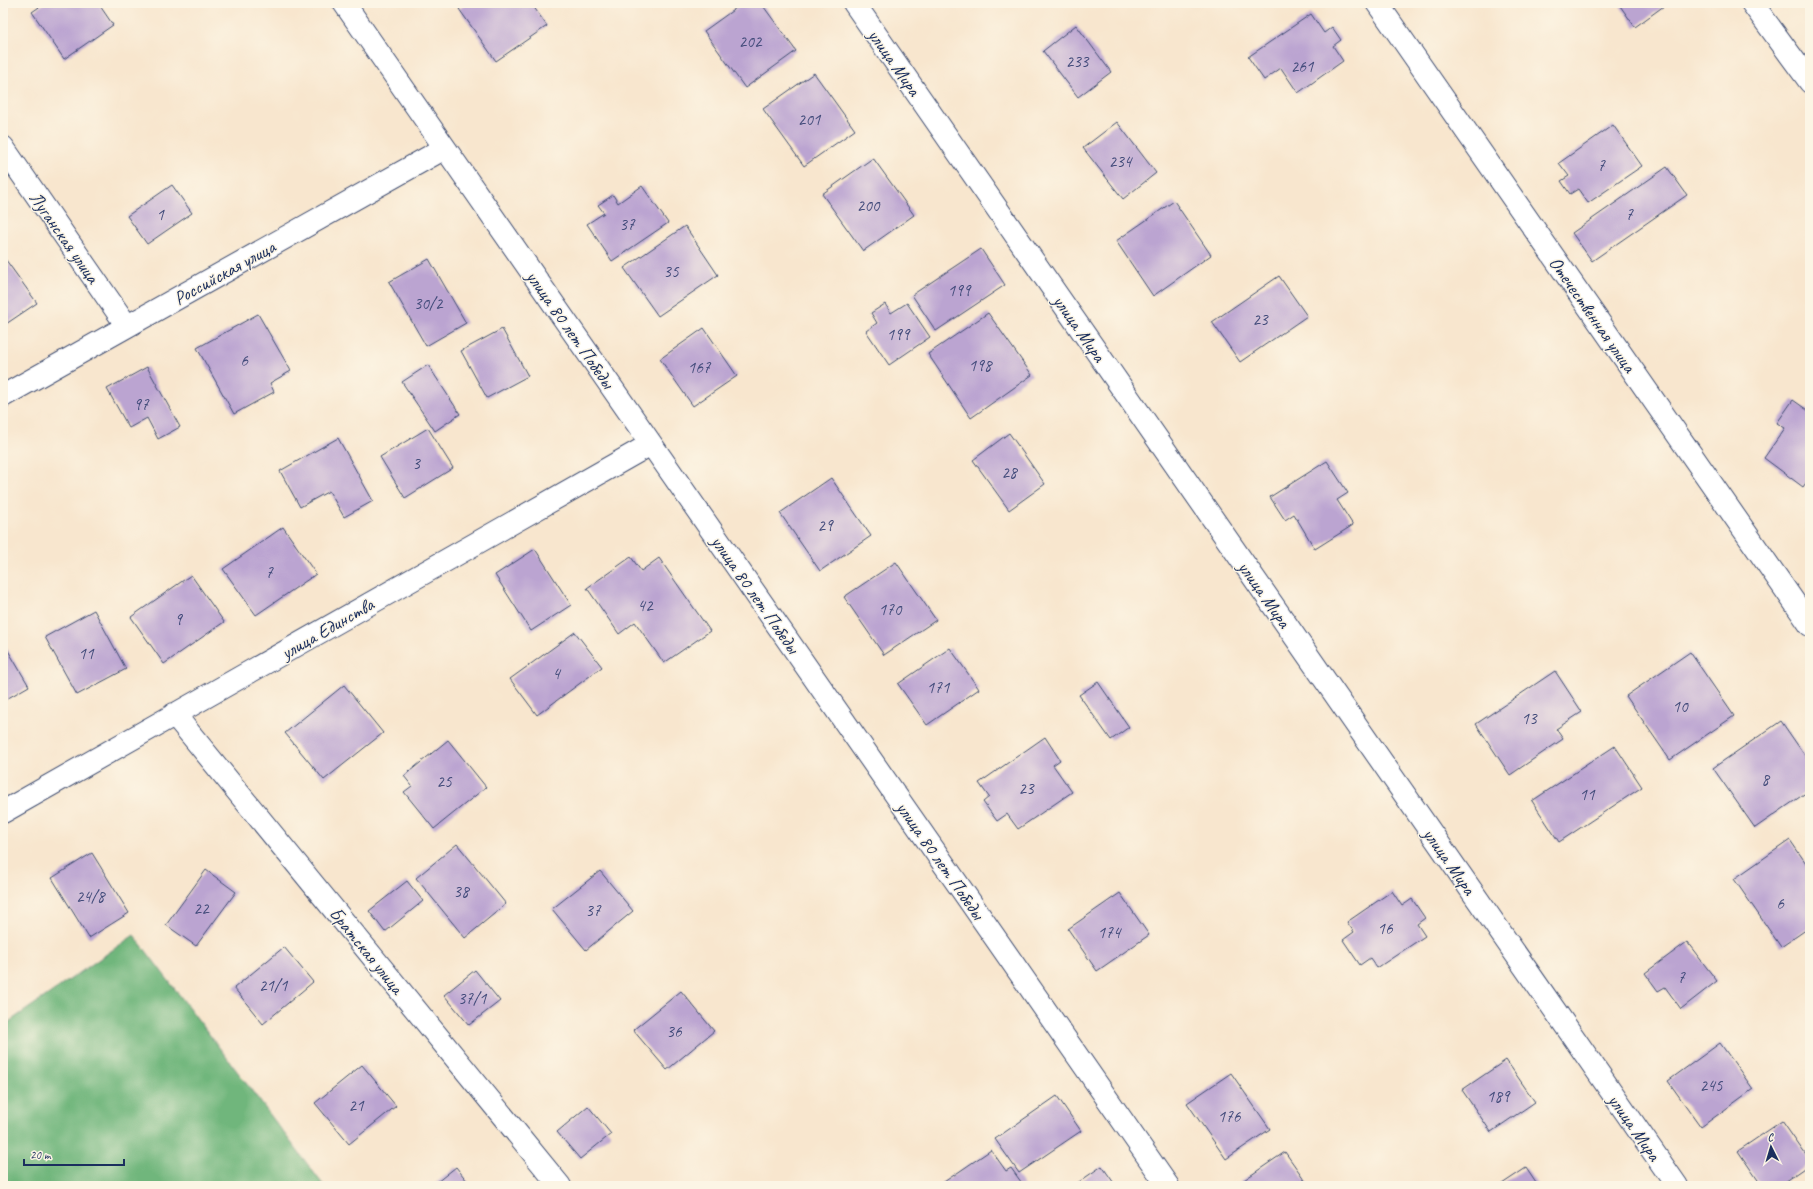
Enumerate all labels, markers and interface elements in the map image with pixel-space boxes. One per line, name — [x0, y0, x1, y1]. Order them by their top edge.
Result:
street label: улица Мира — [862, 24, 927, 102]
house number: 202 — [739, 31, 763, 52]
house number: 233 — [1066, 51, 1090, 72]
house number: 261 — [1291, 56, 1315, 77]
house number: 201 — [798, 109, 822, 130]
house number: 234 — [1109, 151, 1134, 172]
house number: 7 — [1597, 155, 1606, 176]
street label: Луганская улица — [24, 187, 106, 290]
house number: 200 — [857, 195, 881, 216]
house number: 1 — [156, 204, 165, 225]
house number: 7 — [1625, 204, 1634, 225]
house number: 37 — [619, 214, 636, 235]
street label: Российская улица — [169, 234, 281, 311]
street label: Отечественная улица — [1543, 252, 1642, 378]
house number: 35 — [663, 261, 680, 282]
street label: улица 80 лет Победы — [520, 265, 621, 395]
house number: 199 — [948, 280, 972, 301]
street label: улица Мира — [1047, 290, 1112, 368]
house number: 30/2 — [414, 293, 444, 314]
house number: 23 — [1252, 309, 1269, 330]
house number: 199 — [887, 324, 911, 345]
house number: 6 — [240, 350, 249, 371]
house number: 198 — [969, 355, 994, 376]
house number: 167 — [688, 357, 712, 378]
house number: 97 — [133, 394, 150, 415]
house number: 3 — [412, 453, 421, 474]
house number: 28 — [1001, 462, 1019, 483]
house number: 29 — [817, 515, 834, 536]
street label: улица 80 лет Победы — [705, 530, 806, 660]
street label: улица Мира — [1232, 556, 1297, 634]
house number: 7 — [265, 562, 274, 583]
street label: улица Единства — [276, 592, 379, 666]
house number: 42 — [637, 595, 654, 616]
house number: 170 — [879, 599, 903, 620]
house number: 9 — [174, 609, 183, 630]
house number: 11 — [78, 643, 95, 664]
house number: 4 — [552, 663, 562, 684]
house number: 171 — [927, 677, 951, 698]
house number: 10 — [1672, 696, 1689, 717]
house number: 13 — [1521, 708, 1538, 729]
house number: 8 — [1761, 769, 1771, 790]
house number: 25 — [436, 771, 453, 792]
house number: 23 — [1018, 778, 1035, 799]
house number: 11 — [1579, 784, 1596, 805]
street label: улица 80 лет Победы — [890, 796, 991, 926]
street label: улица Мира — [1417, 823, 1482, 901]
house number: 38 — [453, 881, 471, 902]
house number: 24/8 — [76, 886, 107, 907]
house number: 6 — [1776, 893, 1785, 914]
house number: 22 — [193, 898, 210, 919]
house number: 37 — [585, 900, 602, 921]
street label: Братская улица — [324, 902, 410, 1001]
house number: 16 — [1377, 918, 1394, 939]
house number: 174 — [1098, 922, 1123, 943]
house number: 7 — [1677, 967, 1686, 988]
house number: 21/1 — [259, 975, 289, 996]
house number: 37/1 — [458, 988, 488, 1009]
house number: 36 — [666, 1021, 683, 1042]
house number: 245 — [1700, 1075, 1724, 1096]
house number: 189 — [1487, 1086, 1511, 1107]
street label: улица Мира — [1602, 1089, 1667, 1167]
house number: 21 — [348, 1095, 365, 1116]
house number: 176 — [1218, 1106, 1242, 1127]
north arrow — [1751, 1127, 1791, 1167]
text: С — [1767, 1130, 1775, 1144]
scale bar — [24, 1141, 124, 1167]
text: 20 m — [30, 1147, 52, 1163]

